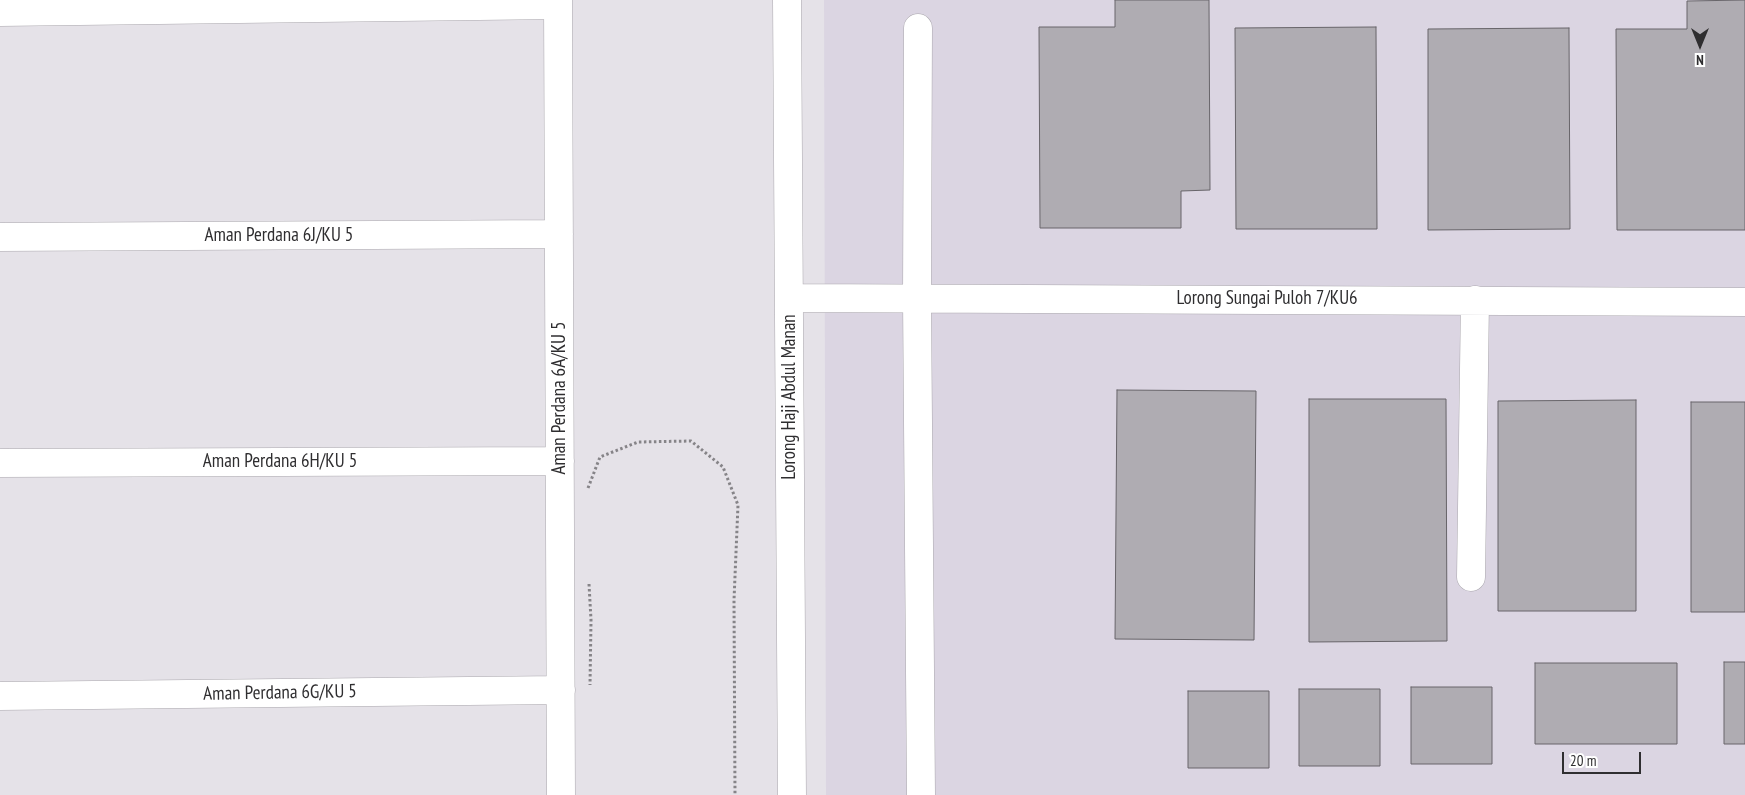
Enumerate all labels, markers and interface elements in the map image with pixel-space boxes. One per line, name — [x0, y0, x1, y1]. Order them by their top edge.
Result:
north arrow — [1675, 20, 1725, 70]
text: N — [1696, 51, 1704, 69]
street label: Aman Perdana 6J/KU 5 — [205, 225, 353, 247]
street label: Lorong Sungai Puloh 7/KU6 — [1176, 288, 1358, 310]
street label: Lorong Haji Abdul Manan — [779, 314, 801, 480]
street label: Aman Perdana 6A/KU 5 — [549, 321, 571, 475]
street label: Aman Perdana 6H/KU 5 — [203, 451, 357, 473]
street label: Aman Perdana 6G/KU 5 — [203, 680, 357, 706]
scale bar — [1565, 742, 1644, 774]
text: 20 m — [1570, 751, 1596, 770]

